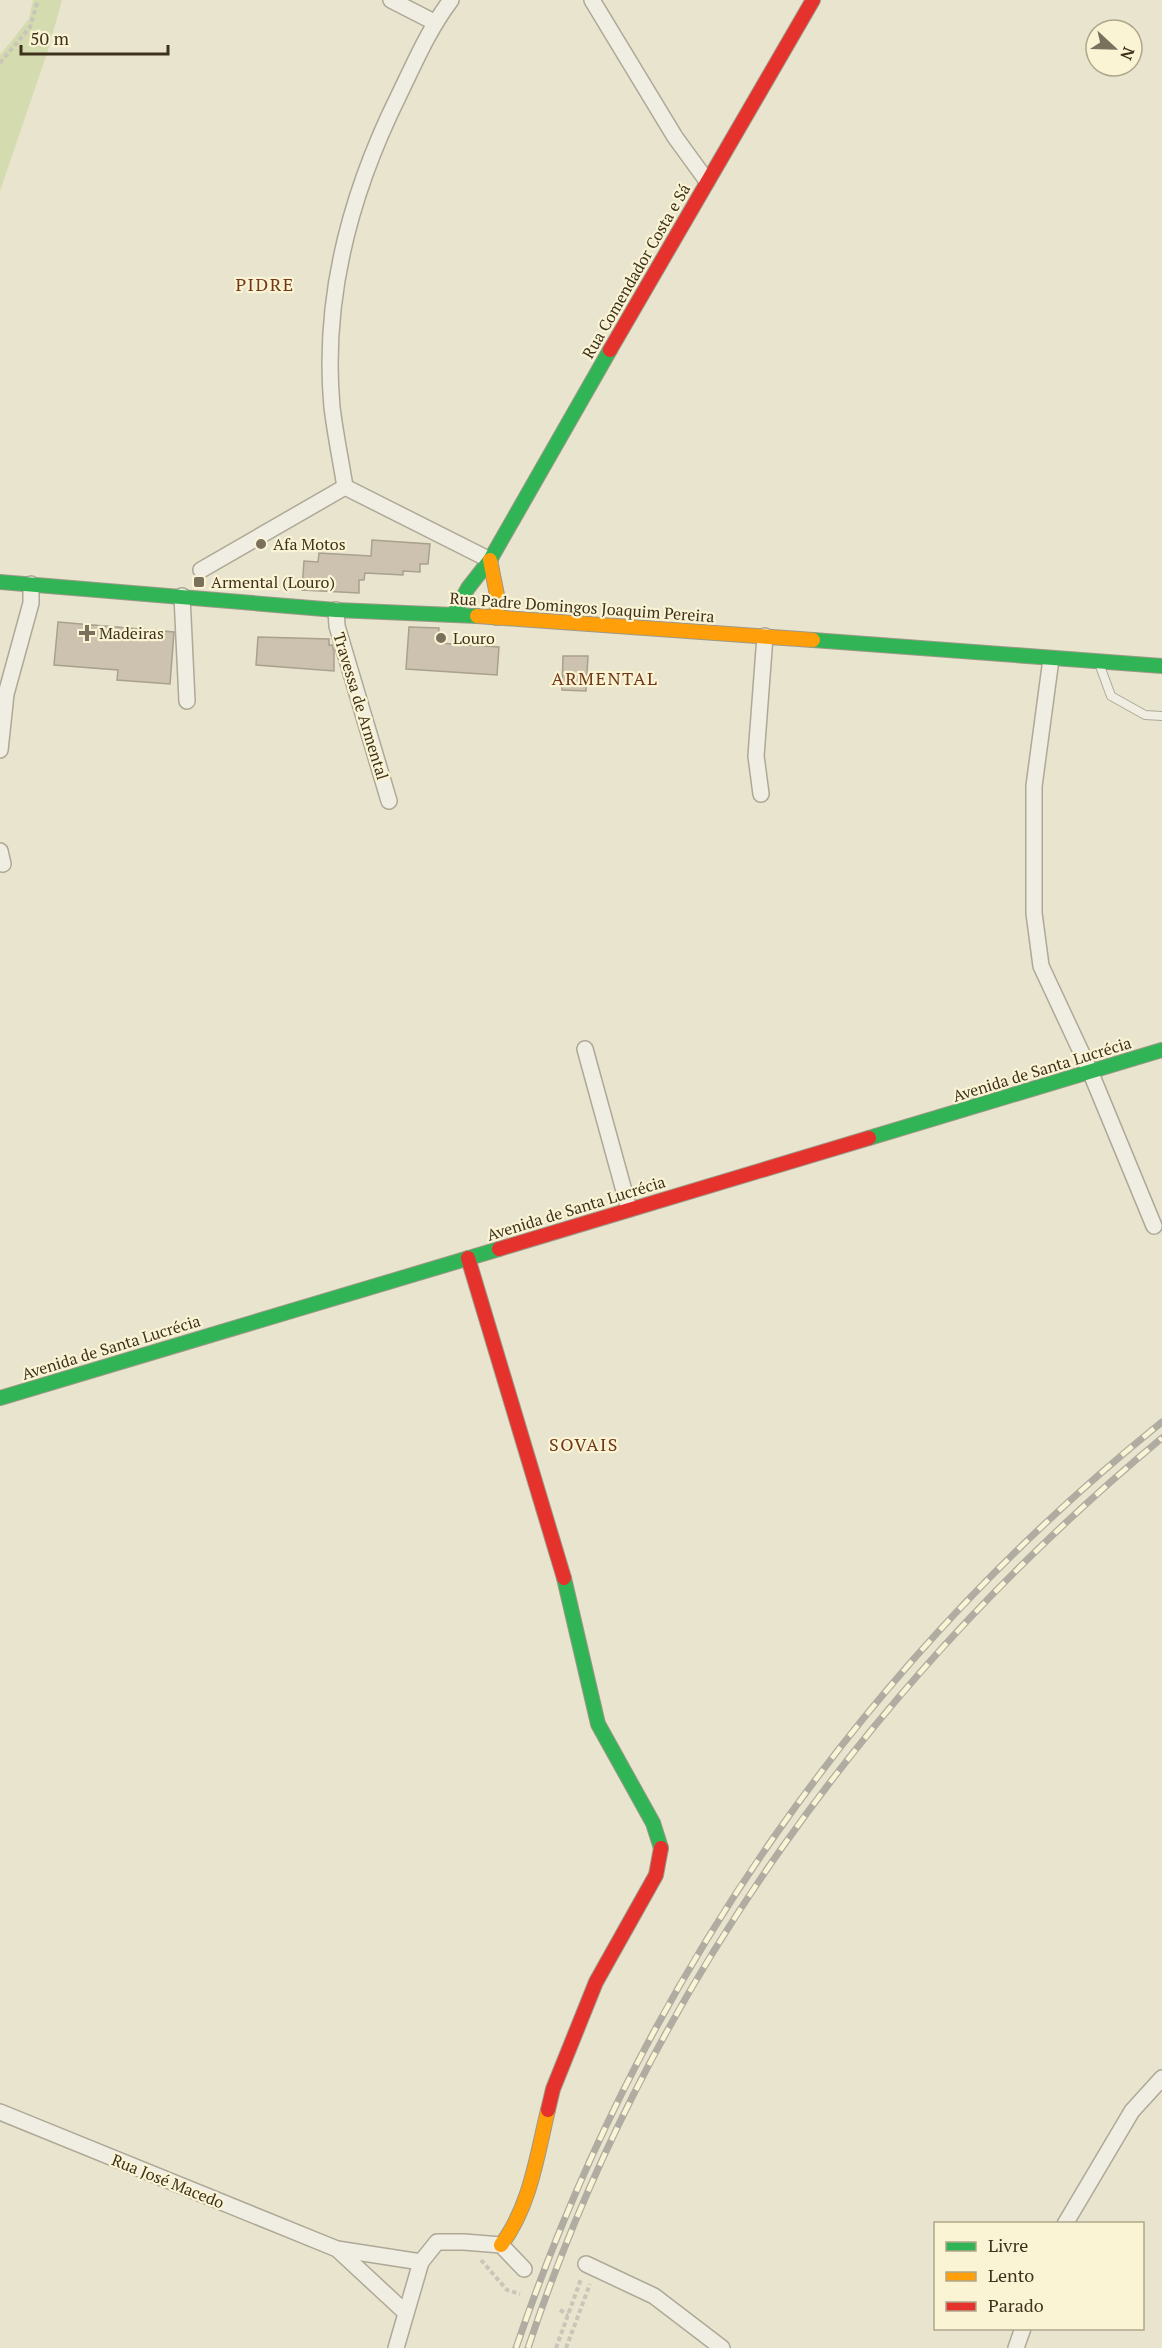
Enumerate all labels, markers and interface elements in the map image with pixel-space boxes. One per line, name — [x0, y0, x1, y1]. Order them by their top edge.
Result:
scale bar — [21, 18, 168, 56]
north arrow — [1084, 18, 1144, 78]
text: 50 m — [30, 26, 70, 50]
text: N — [1115, 44, 1140, 63]
street label: Rua Comendador Costa e Sá — [577, 180, 695, 362]
district label: PIDRE — [235, 272, 295, 296]
place label: Afa Motos — [273, 533, 346, 555]
marker: Afa Motos — [254, 537, 268, 551]
place label: Armental (Louro) — [211, 571, 335, 593]
marker: Armental (Louro) — [192, 575, 206, 589]
street label: Rua Padre Domingos Joaquim Pereira — [449, 587, 715, 627]
place label: Madeiras — [99, 622, 164, 644]
marker: Madeiras — [80, 626, 94, 640]
place label: Louro — [453, 627, 495, 649]
street label: Travessa de Armental — [328, 630, 394, 783]
marker: Louro — [434, 631, 448, 645]
district label: ARMENTAL — [552, 666, 658, 690]
street label: Avenida de Santa Lucrécia — [950, 1031, 1134, 1107]
street label: Avenida de Santa Lucrécia — [484, 1170, 668, 1246]
street label: Avenida de Santa Lucrécia — [19, 1309, 203, 1385]
district label: SOVAIS — [549, 1432, 619, 1456]
street label: Rua José Macedo — [109, 2148, 228, 2214]
legend — [934, 2222, 1144, 2330]
text: Livre — [988, 2233, 1028, 2257]
text: Lento — [988, 2263, 1034, 2287]
text: Parado — [988, 2293, 1044, 2317]

